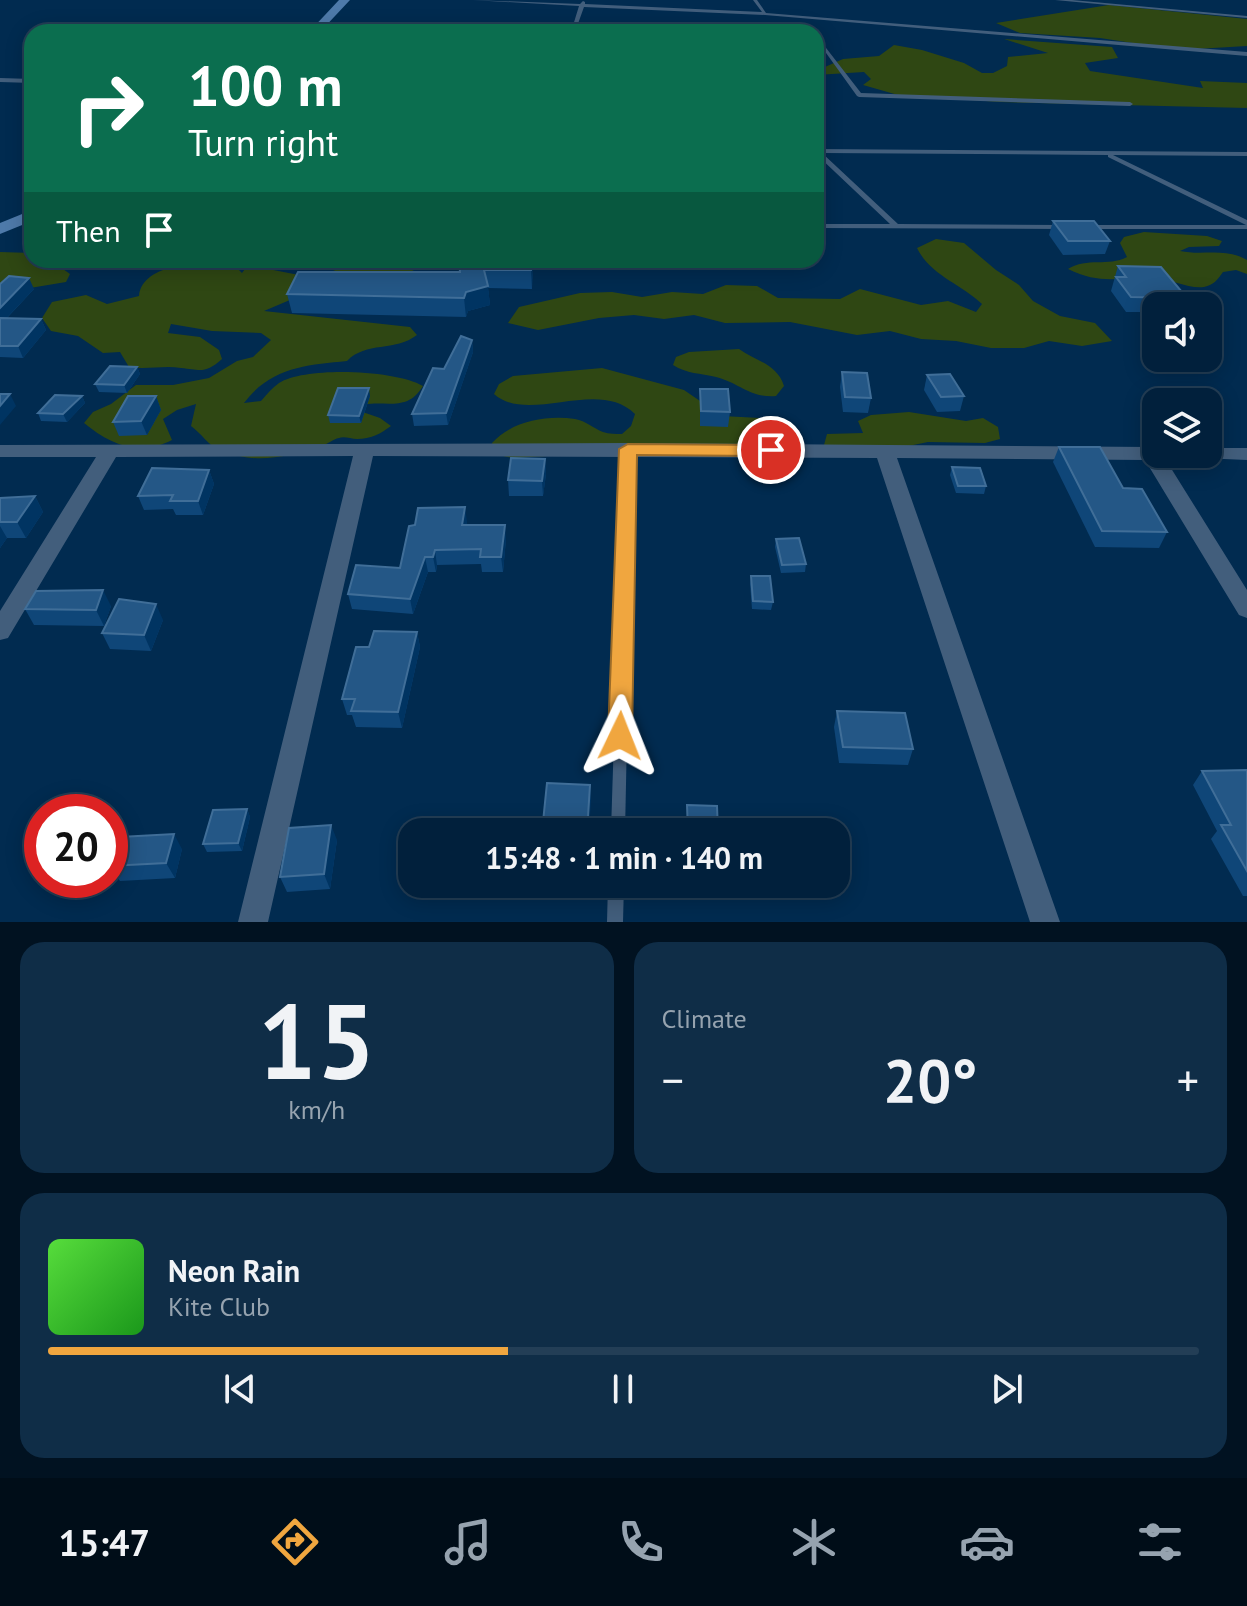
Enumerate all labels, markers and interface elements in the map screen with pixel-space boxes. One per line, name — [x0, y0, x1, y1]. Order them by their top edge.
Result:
text: 100 m — [188, 49, 343, 121]
icon: right — [56, 56, 160, 160]
text: Turn right — [188, 119, 338, 166]
icon: arrive — [137, 208, 181, 252]
text: Then — [56, 211, 121, 250]
map controls — [1142, 292, 1222, 468]
button: sound — [1142, 292, 1222, 372]
button: layers — [1142, 388, 1222, 468]
pin — [737, 416, 805, 484]
icon: arrive — [749, 428, 793, 472]
position arrow — [578, 694, 662, 778]
speed limit sign: 20 — [24, 794, 128, 898]
text: 15:48 · 1 min · 140 m — [485, 838, 763, 877]
text: 15 — [258, 973, 376, 1108]
text: Climate — [662, 1002, 747, 1035]
text: 20° — [883, 1041, 977, 1119]
text: − — [662, 1051, 684, 1108]
text: + — [1177, 1051, 1199, 1108]
text: km/h — [288, 1093, 345, 1126]
text: Neon Rain — [168, 1251, 300, 1290]
text: Kite Club — [168, 1290, 270, 1323]
icon: previous — [218, 1367, 262, 1411]
icon: pause — [601, 1367, 645, 1411]
icon: next — [985, 1367, 1029, 1411]
icon: directions — [267, 1514, 323, 1570]
icon: music — [440, 1514, 496, 1570]
icon: phone — [613, 1514, 669, 1570]
icon: climate — [786, 1514, 842, 1570]
icon: car — [959, 1514, 1015, 1570]
icon: filters — [1132, 1514, 1188, 1570]
text: 15:47 — [59, 1519, 150, 1566]

